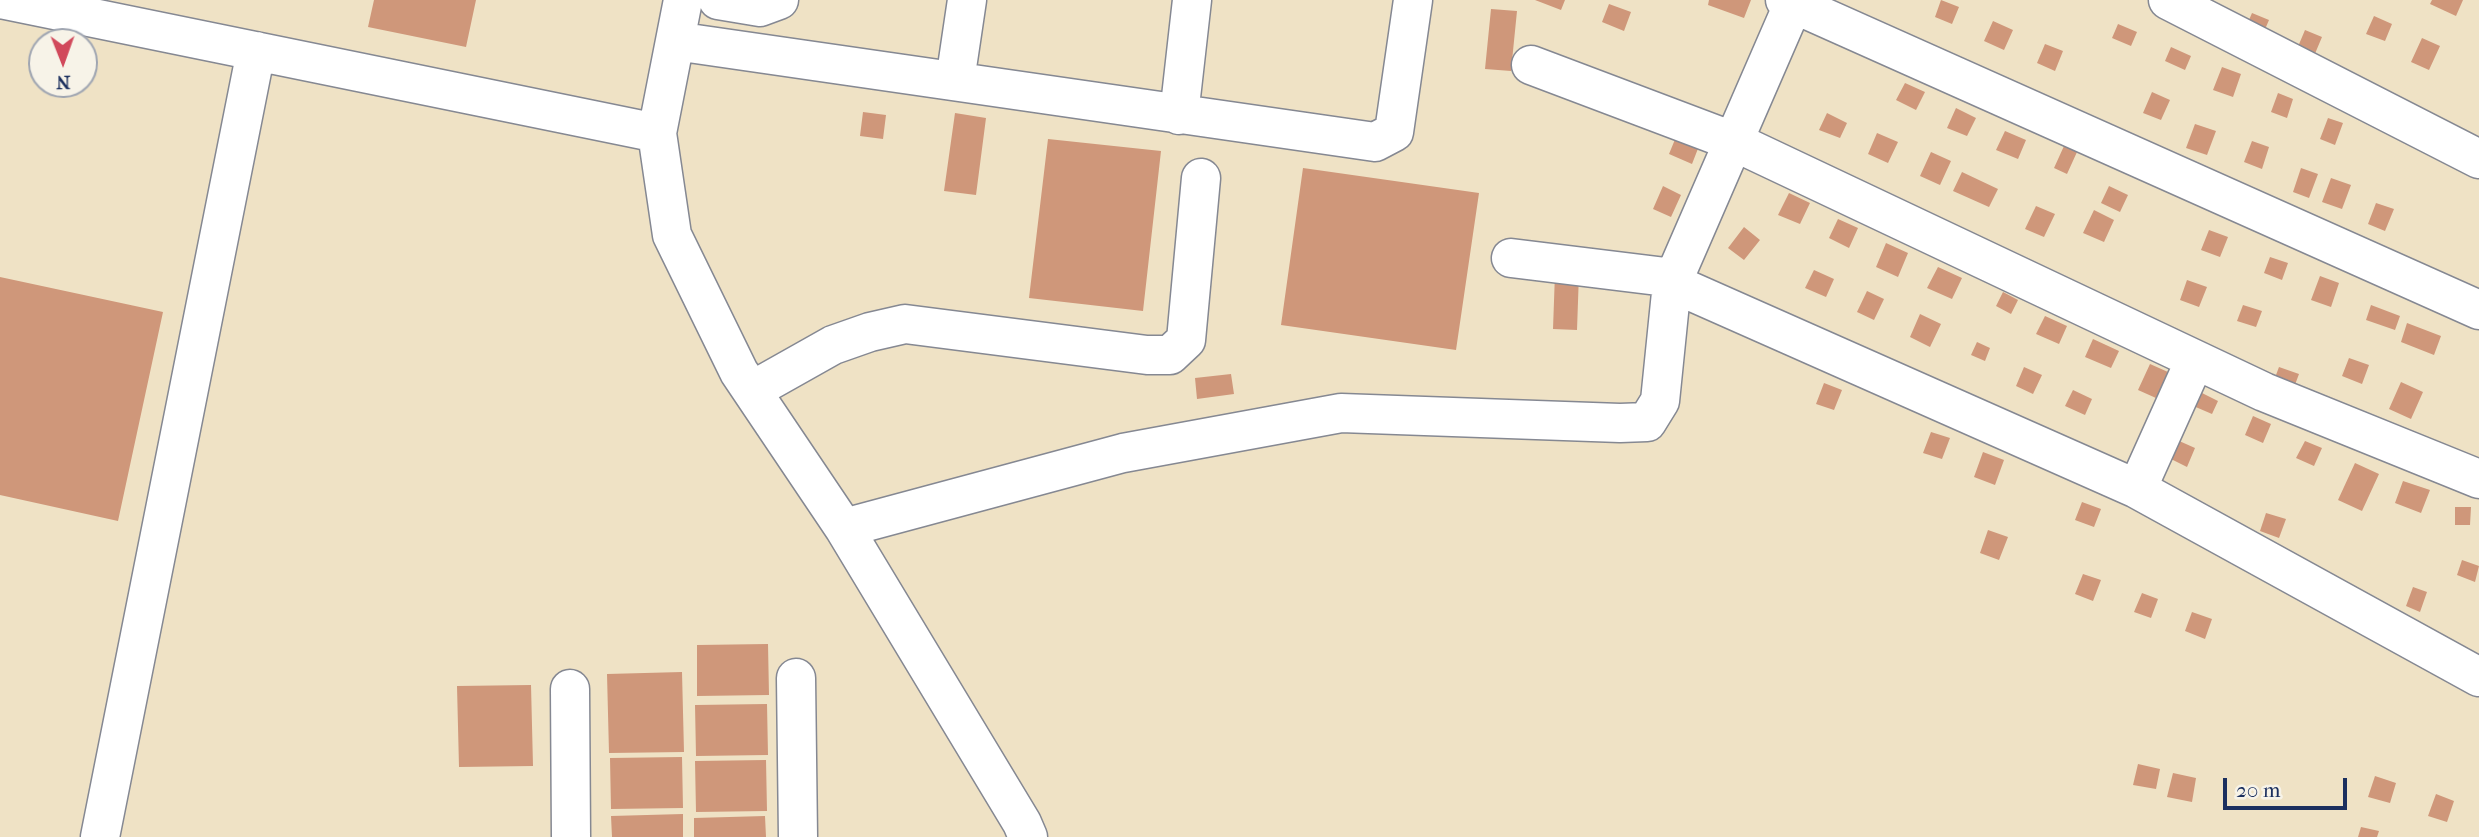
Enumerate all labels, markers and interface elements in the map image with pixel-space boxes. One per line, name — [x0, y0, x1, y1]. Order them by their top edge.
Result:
north arrow — [28, 28, 98, 98]
text: N — [56, 71, 71, 93]
scale bar — [2227, 764, 2351, 808]
text: 20 m — [2236, 778, 2280, 802]

